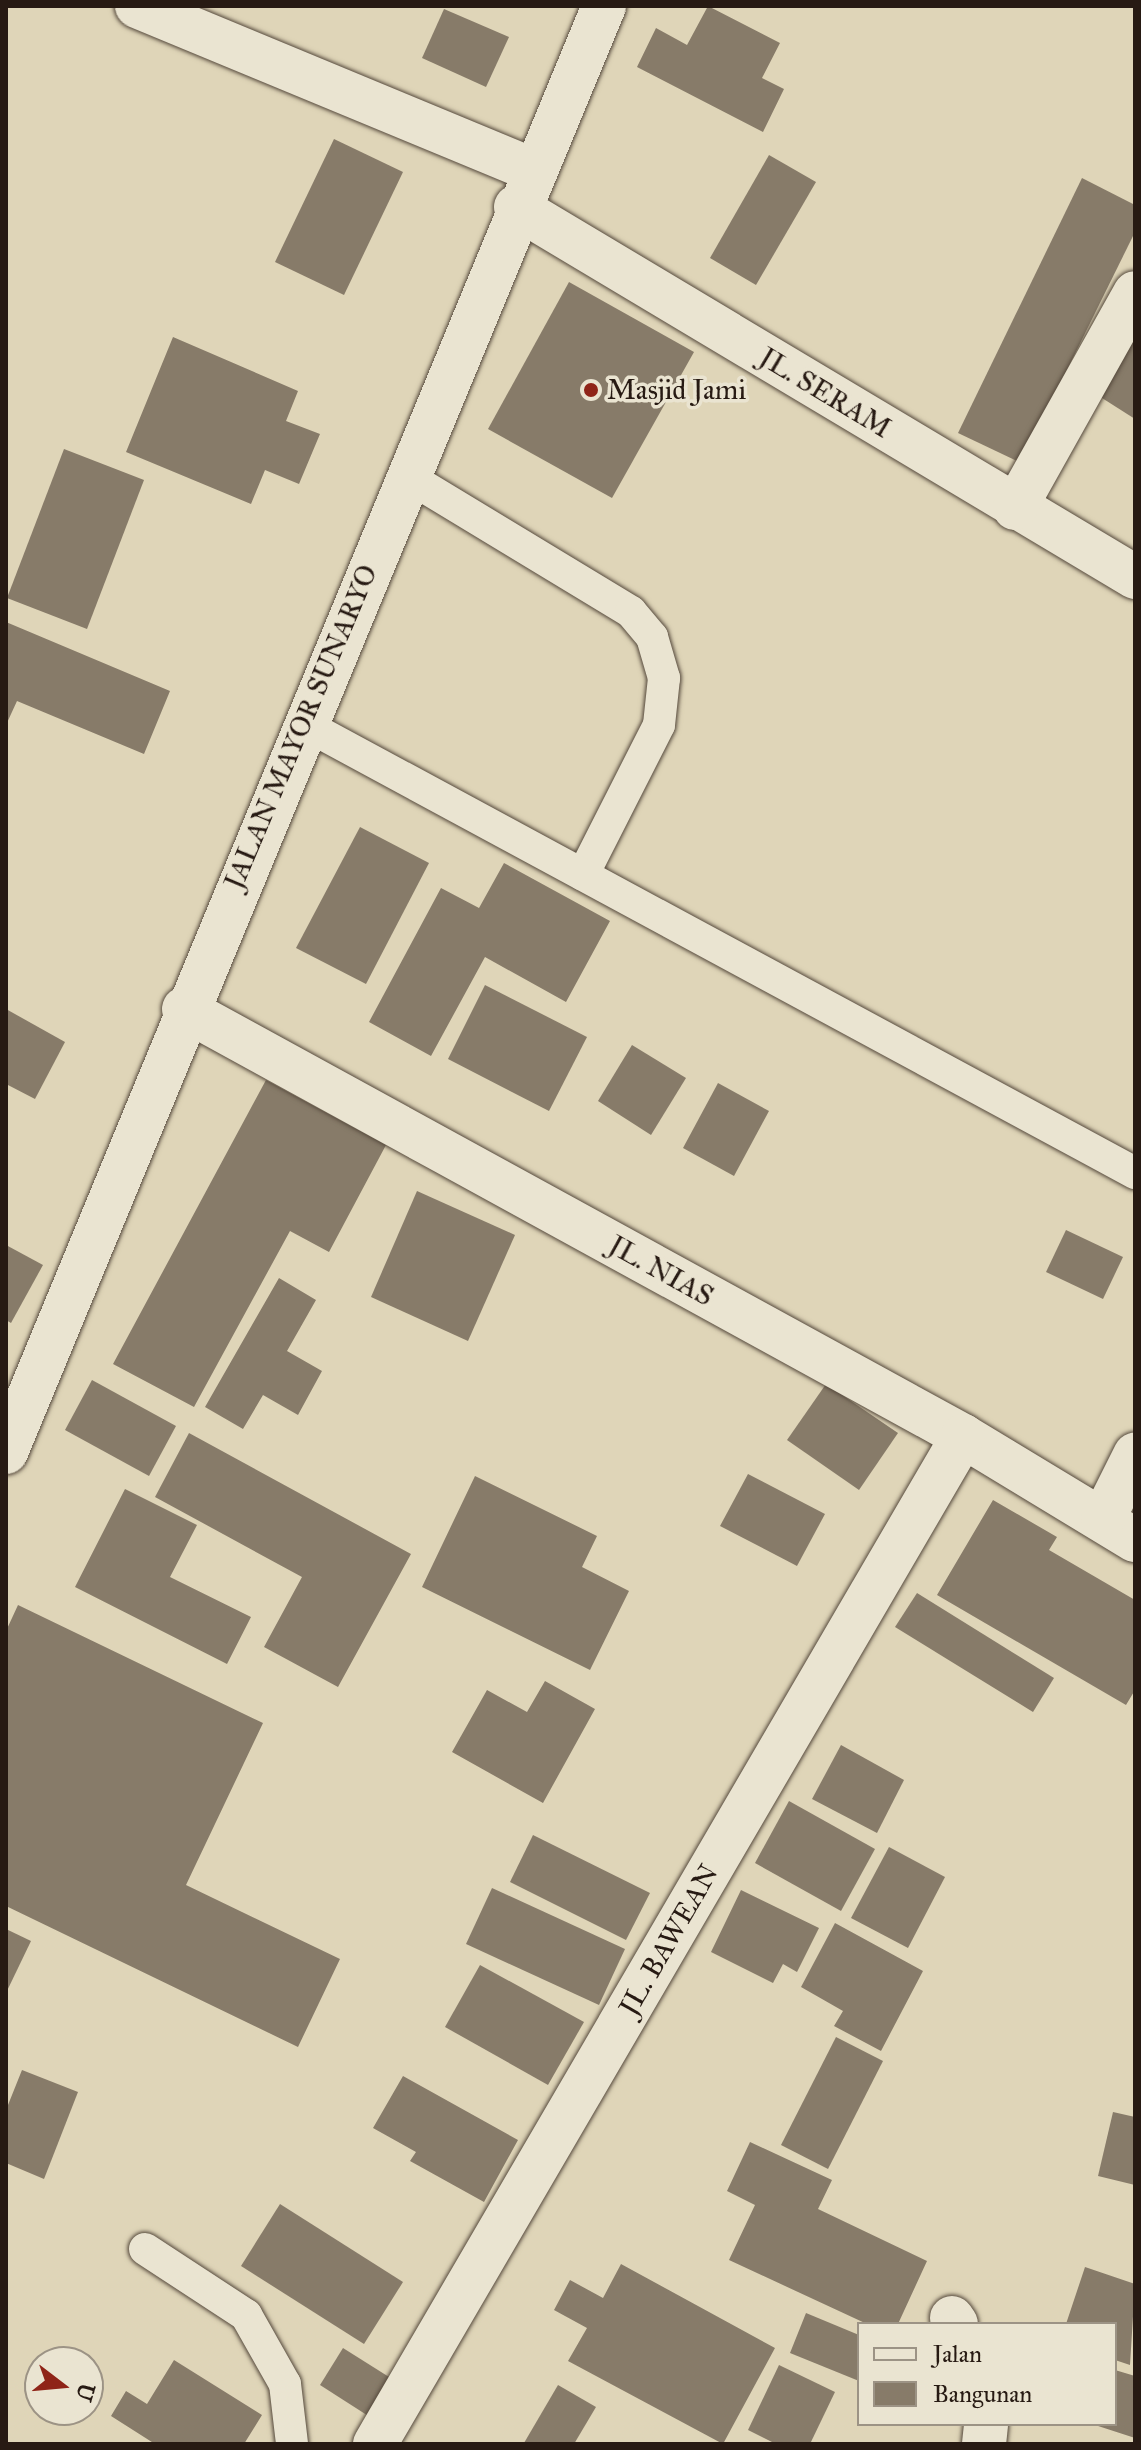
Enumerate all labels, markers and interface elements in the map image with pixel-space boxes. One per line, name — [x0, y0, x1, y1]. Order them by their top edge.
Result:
street label: JL. SERAM — [753, 341, 897, 445]
place label: Masjid Jami — [607, 373, 746, 407]
marker: Masjid Jami — [582, 381, 600, 399]
street label: JALAN MAYOR SUNARYO — [217, 560, 385, 894]
street label: JL. NIAS — [603, 1229, 719, 1313]
street label: JL. BAWEAN — [612, 1858, 726, 2022]
legend — [857, 2322, 1117, 2426]
text: Jalan — [933, 2339, 982, 2369]
north arrow — [24, 2346, 104, 2426]
text: Bangunan — [933, 2379, 1032, 2409]
text: U — [70, 2380, 101, 2404]

